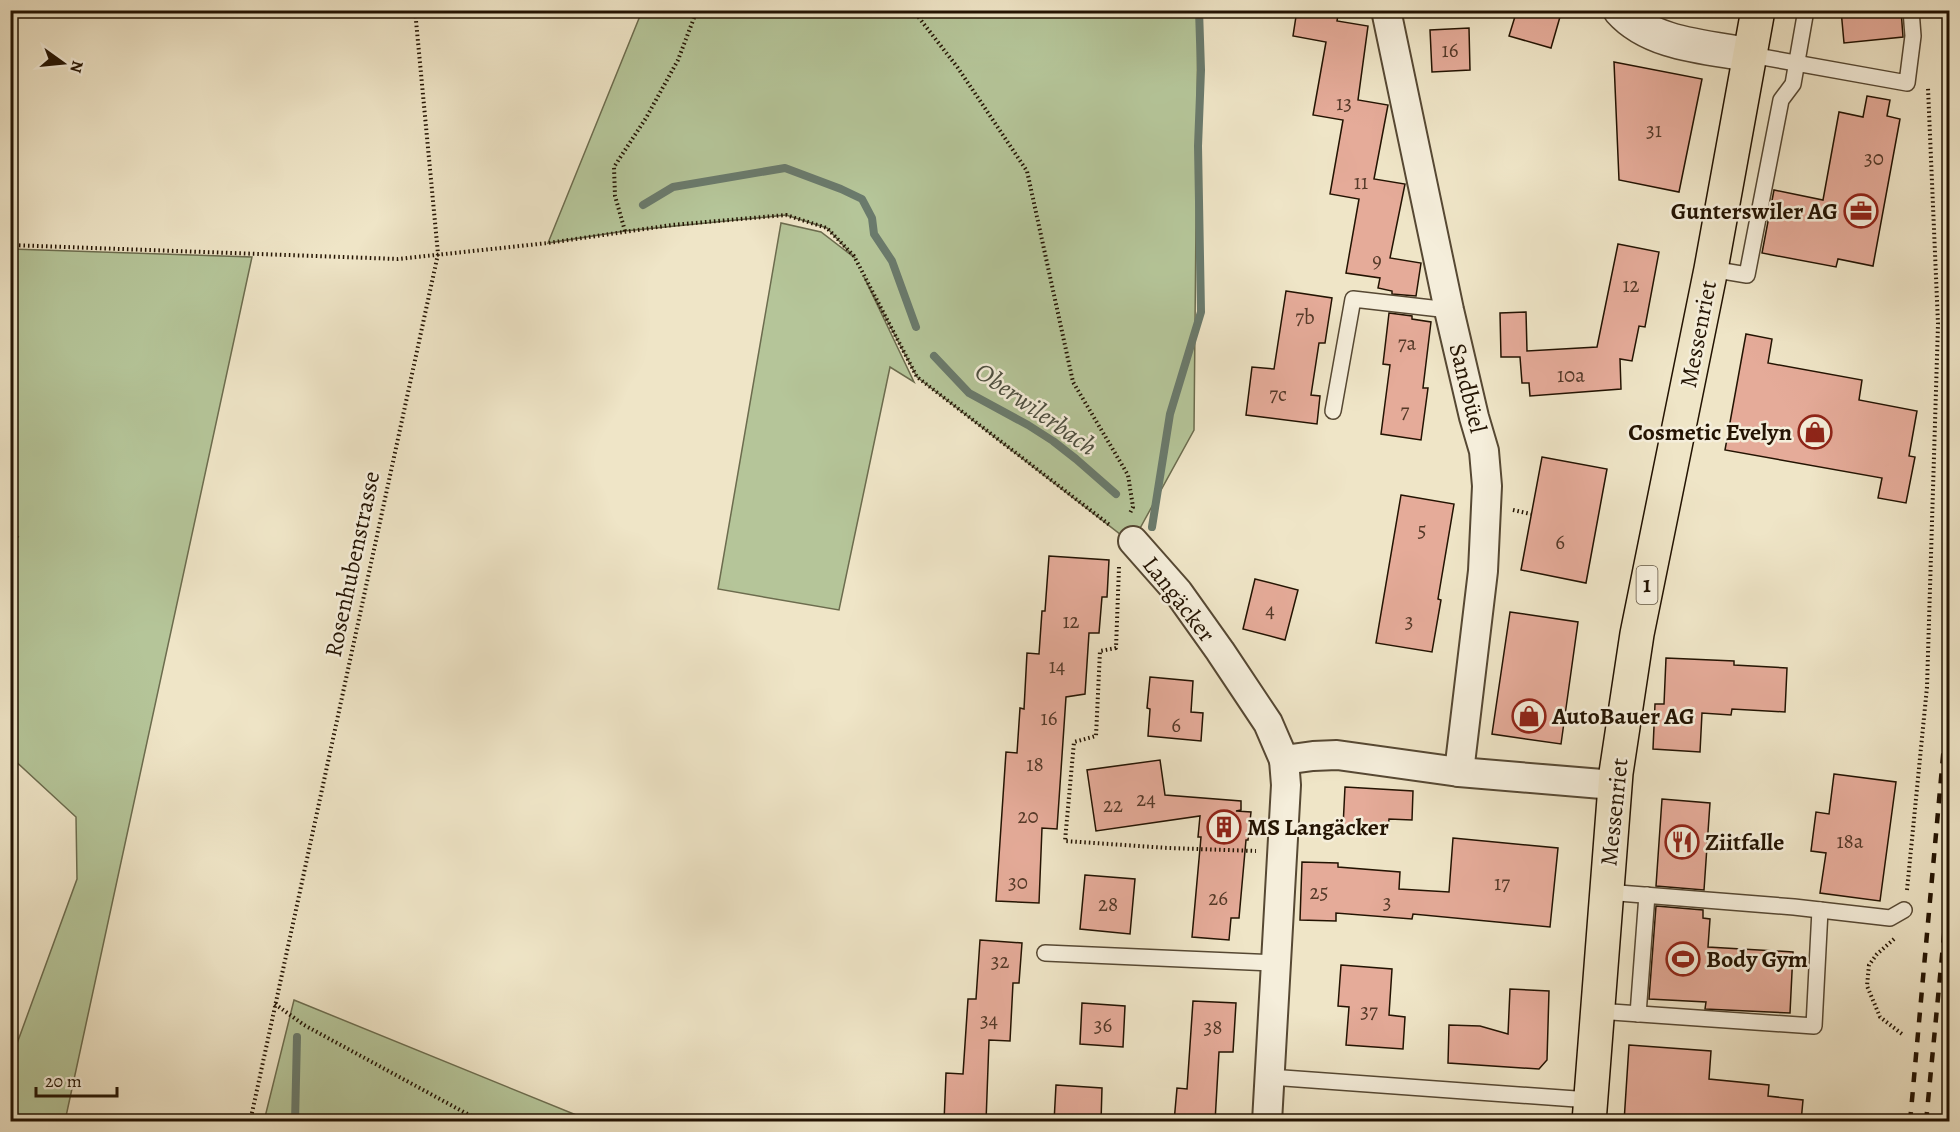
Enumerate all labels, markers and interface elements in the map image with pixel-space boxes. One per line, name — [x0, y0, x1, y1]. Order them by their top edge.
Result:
north arrow — [33, 33, 93, 93]
house number: 16 — [1442, 36, 1459, 64]
text: N — [64, 58, 89, 75]
house number: 13 — [1336, 89, 1352, 117]
house number: 31 — [1646, 116, 1662, 144]
house number: 30 — [1864, 144, 1884, 172]
house number: 11 — [1354, 168, 1368, 196]
office icon: Gunterswiler AG — [1843, 193, 1879, 229]
place label: Gunterswiler AG — [1671, 195, 1838, 227]
house number: 9 — [1372, 246, 1382, 274]
house number: 12 — [1622, 271, 1640, 299]
street label: Messenriet — [1672, 278, 1724, 390]
house number: 7b — [1295, 303, 1315, 331]
house number: 7a — [1398, 329, 1417, 357]
street label: Sandbüel — [1441, 340, 1495, 436]
water label: Oberwilerbach — [968, 354, 1104, 464]
house number: 10a — [1557, 361, 1585, 389]
house number: 7c — [1269, 380, 1287, 408]
house number: 7 — [1401, 397, 1410, 425]
shop icon: Cosmetic Evelyn — [1797, 414, 1833, 450]
place label: Cosmetic Evelyn — [1628, 416, 1793, 448]
street label: Rosenhubenstrasse — [317, 468, 387, 660]
house number: 5 — [1417, 516, 1427, 544]
house number: 6 — [1555, 528, 1565, 556]
street label: Langäcker — [1135, 549, 1223, 649]
road number: 1 — [1636, 566, 1658, 604]
house number: 4 — [1265, 596, 1275, 624]
house number: 12 — [1062, 607, 1080, 635]
house number: 3 — [1405, 607, 1413, 635]
house number: 14 — [1049, 652, 1065, 680]
shop icon: AutoBauer AG — [1511, 698, 1547, 734]
place label: AutoBauer AG — [1551, 700, 1695, 732]
house number: 16 — [1041, 704, 1058, 732]
house number: 6 — [1171, 711, 1181, 739]
house number: 18 — [1026, 750, 1044, 778]
street label: Messenriet — [1592, 756, 1636, 868]
house number: 24 — [1136, 785, 1156, 813]
house number: 22 — [1103, 791, 1123, 819]
house number: 20 — [1017, 802, 1039, 830]
building icon: MS Langäcker — [1206, 809, 1242, 845]
place label: MS Langäcker — [1247, 811, 1389, 843]
restaurant icon: Ziitfalle — [1664, 824, 1700, 860]
place label: Ziitfalle — [1705, 826, 1784, 858]
house number: 18a — [1836, 827, 1864, 855]
house number: 30 — [1008, 868, 1028, 896]
house number: 17 — [1494, 869, 1510, 897]
house number: 25 — [1309, 878, 1329, 906]
house number: 26 — [1208, 884, 1228, 912]
house number: 3 — [1383, 888, 1391, 916]
house number: 28 — [1098, 890, 1118, 918]
sports icon: Body Gym — [1665, 941, 1701, 977]
place label: Body Gym — [1706, 943, 1808, 975]
house number: 32 — [991, 947, 1009, 975]
house number: 37 — [1360, 997, 1378, 1025]
house number: 34 — [980, 1006, 998, 1034]
house number: 36 — [1094, 1011, 1113, 1039]
house number: 38 — [1204, 1013, 1222, 1041]
scale bar — [36, 1060, 117, 1098]
text: 20 m — [45, 1069, 82, 1093]

